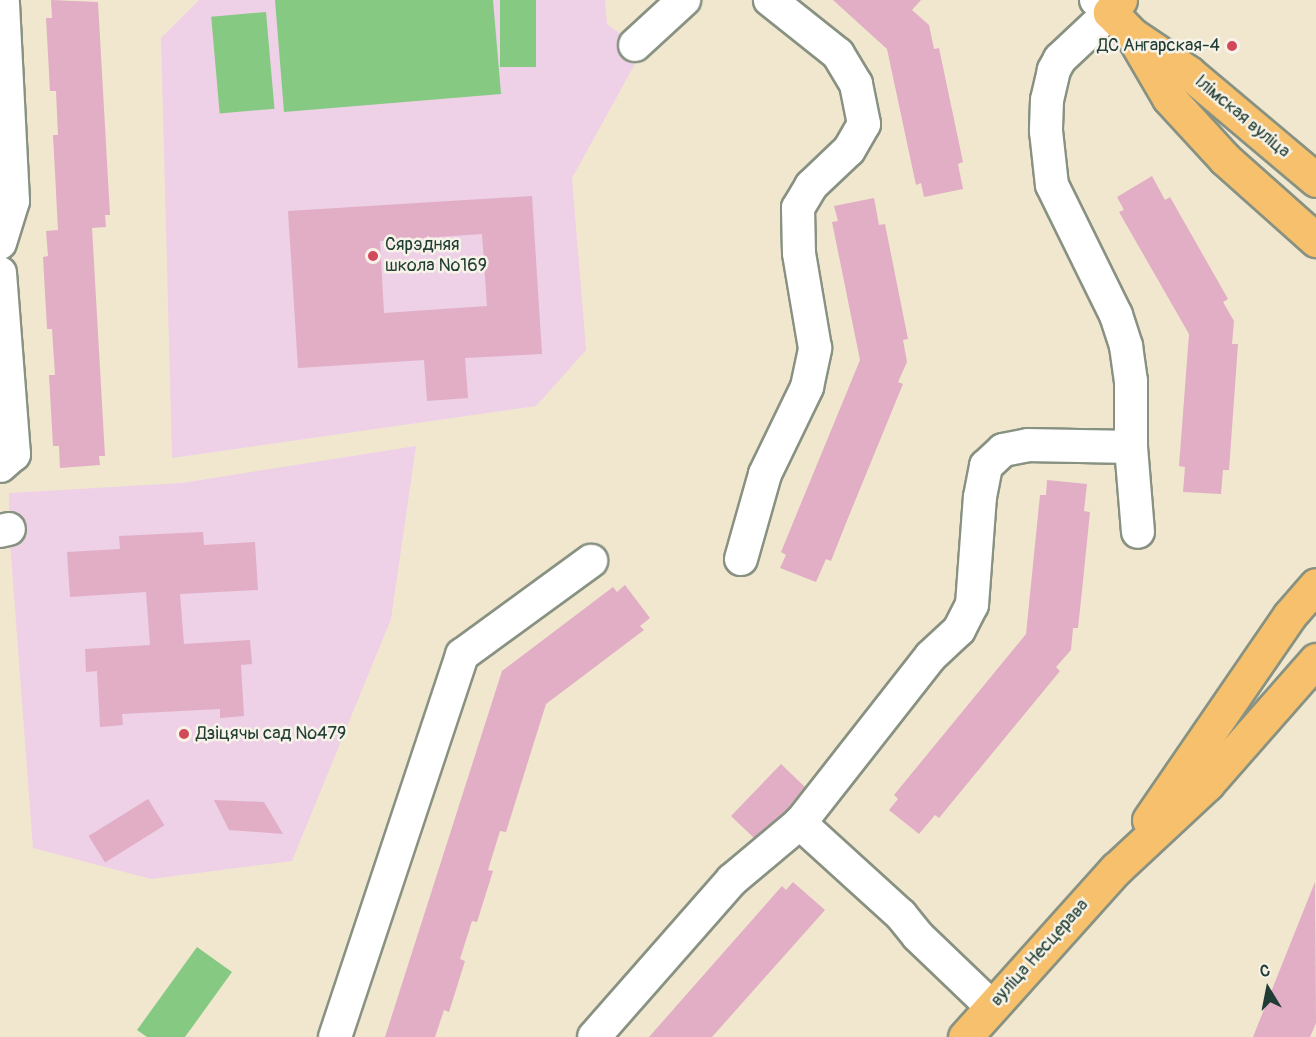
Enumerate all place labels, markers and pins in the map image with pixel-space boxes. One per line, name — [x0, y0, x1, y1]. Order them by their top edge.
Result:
place label: ДС Ангарская-4 — [1097, 35, 1220, 57]
marker: ДС Ангарская-4 — [1225, 39, 1239, 53]
place label: Сярэдняя школа №169 — [385, 235, 487, 278]
marker: Сярэдняя школа №169 — [366, 249, 380, 263]
place label: Дзіцячы сад №479 — [196, 723, 346, 745]
marker: Дзіцячы сад №479 — [177, 727, 191, 741]

